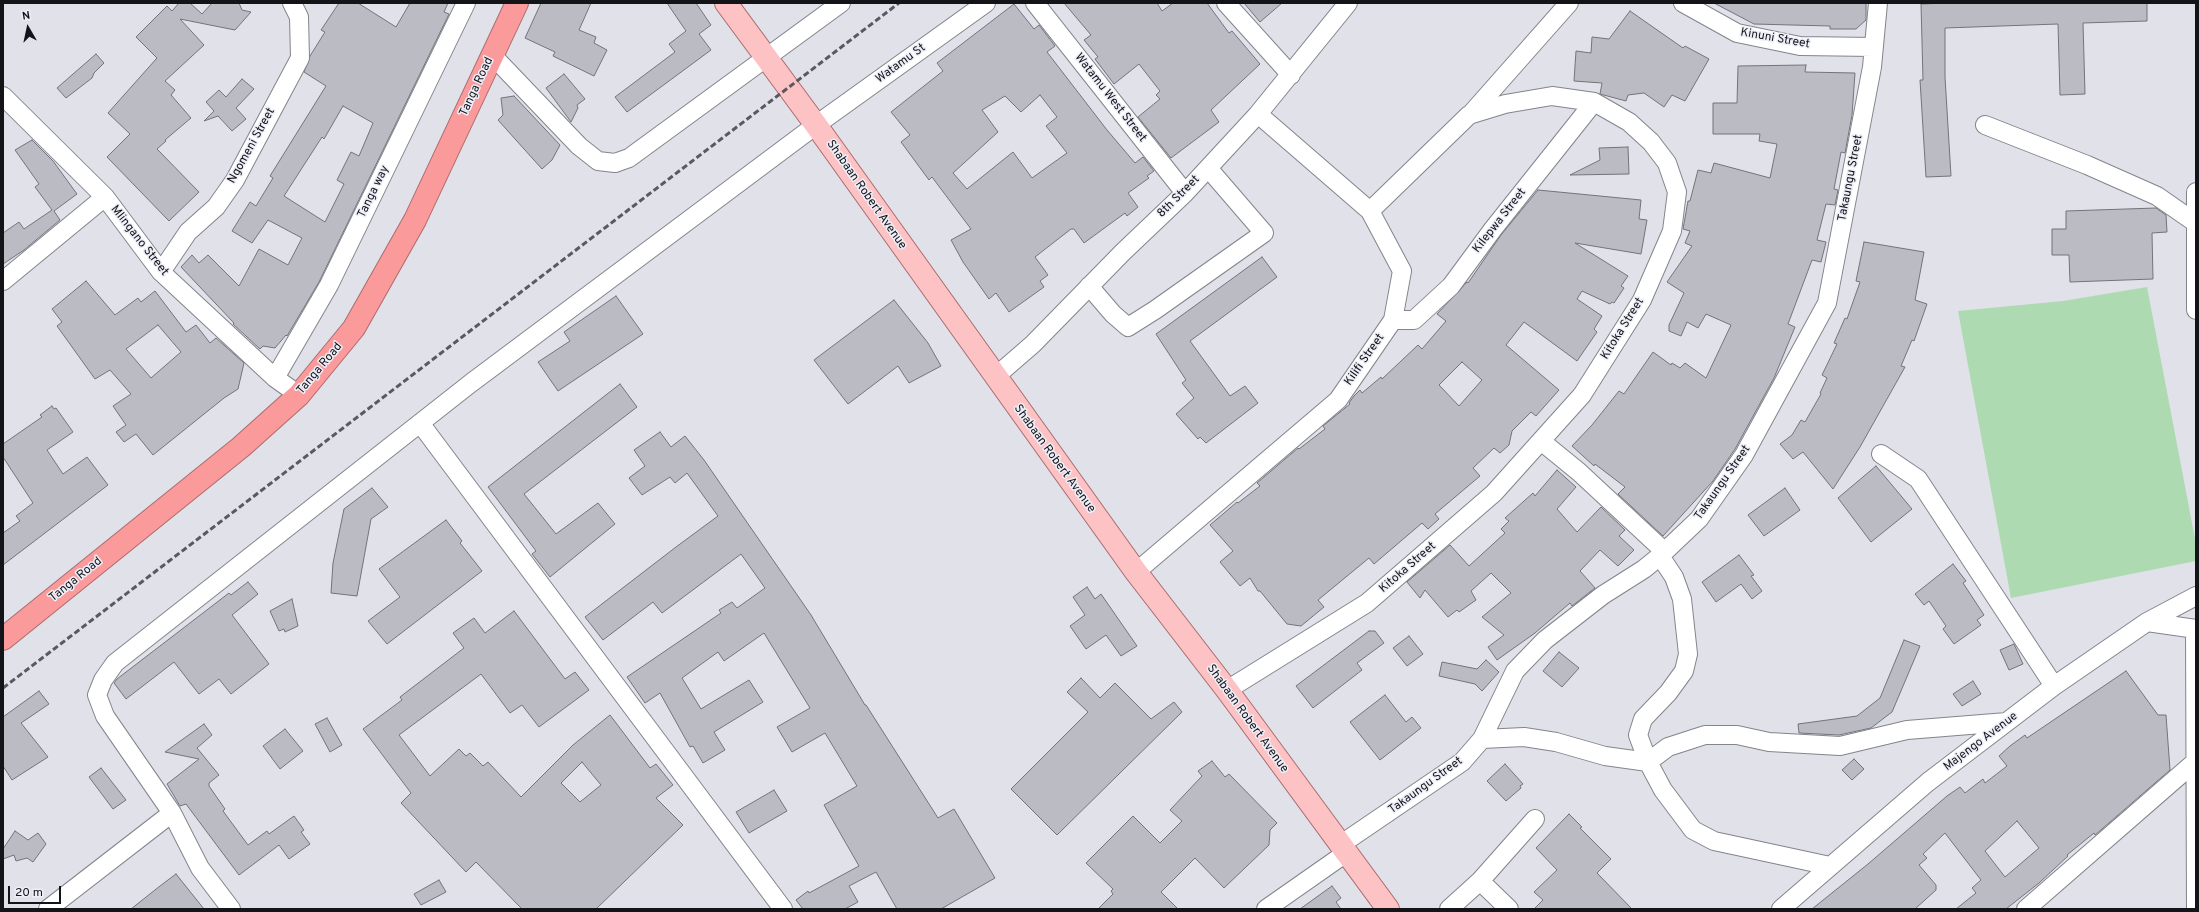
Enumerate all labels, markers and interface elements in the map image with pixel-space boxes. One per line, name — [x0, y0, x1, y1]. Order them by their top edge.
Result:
north arrow — [8, 8, 48, 48]
text: N — [21, 9, 31, 24]
street label: Kinuni Street — [1739, 26, 1811, 52]
street label: Watamu St — [873, 41, 929, 87]
street label: Watamu West Street — [1071, 51, 1149, 145]
street label: Tanga Road — [457, 55, 497, 119]
street label: Ngomeni Street — [225, 106, 279, 186]
street label: Takaungu Street — [1836, 133, 1866, 223]
street label: Shabaan Robert Avenue — [823, 138, 909, 252]
street label: Tanga way — [355, 163, 393, 221]
street label: 8th Street — [1155, 173, 1203, 221]
street label: Kilepwa Street — [1470, 186, 1530, 256]
street label: Mlingano Street — [107, 203, 171, 279]
street label: Kitoka Street — [1598, 295, 1648, 363]
street label: Kilifi Street — [1342, 331, 1388, 389]
street label: Tanga Road — [294, 340, 346, 398]
street label: Shabaan Robert Avenue — [1010, 402, 1098, 516]
street label: Takaungu Street — [1692, 443, 1754, 523]
street label: Kitoka Street — [1377, 539, 1439, 597]
street label: Tanga Road — [47, 554, 105, 606]
street label: Shabaan Robert Avenue — [1203, 662, 1291, 776]
street label: Majengo Avenue — [1941, 710, 2021, 774]
street label: Takaungu Street — [1386, 754, 1466, 818]
scale bar — [10, 878, 63, 904]
text: 20 m — [15, 885, 43, 901]

